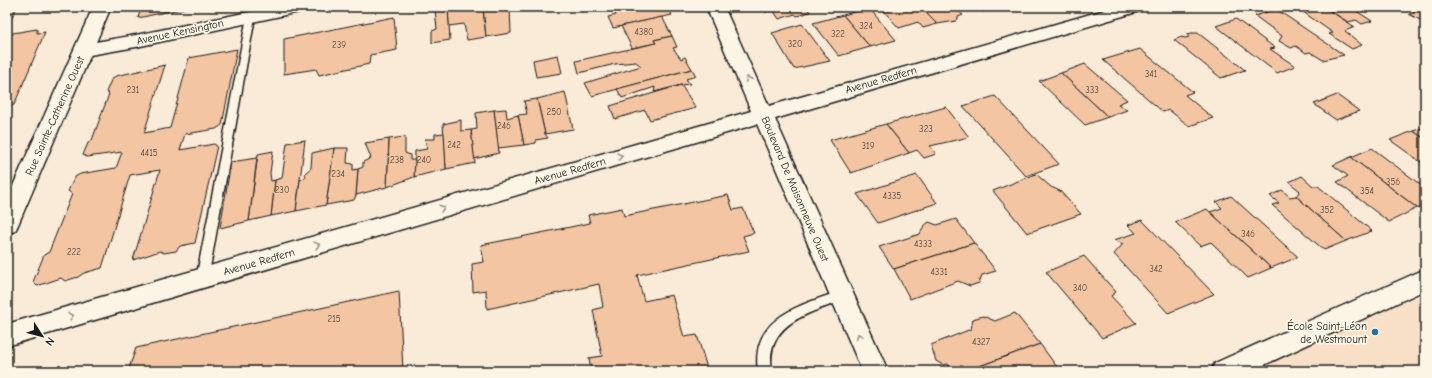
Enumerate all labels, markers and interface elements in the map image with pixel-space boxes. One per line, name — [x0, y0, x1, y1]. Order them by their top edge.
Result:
street label: Avenue Kensington — [135, 16, 225, 48]
house number: 324 — [859, 21, 873, 31]
house number: 4380 — [634, 27, 654, 37]
house number: 322 — [831, 29, 845, 39]
house number: 320 — [788, 39, 802, 49]
house number: 239 — [332, 40, 346, 50]
street label: Rue Sainte-Catherine Ouest — [23, 53, 88, 178]
street label: Avenue Redfern — [844, 64, 918, 96]
house number: 341 — [1145, 69, 1158, 79]
one-way arrow — [745, 75, 753, 83]
house number: 231 — [127, 85, 140, 95]
house number: 333 — [1085, 85, 1099, 95]
house number: 250 — [546, 107, 562, 117]
street label: Boulevard De Maisonneuve Ouest — [758, 114, 832, 264]
house number: 246 — [497, 121, 511, 131]
house number: 323 — [919, 124, 933, 134]
house number: 242 — [447, 140, 461, 150]
house number: 319 — [862, 141, 875, 151]
house number: 4415 — [140, 148, 158, 158]
one-way arrow — [617, 152, 624, 161]
house number: 238 — [390, 155, 404, 165]
house number: 240 — [417, 155, 431, 165]
street label: Avenue Redfern — [533, 155, 607, 187]
house number: 234 — [331, 169, 345, 179]
house number: 356 — [1386, 177, 1400, 187]
house number: 230 — [275, 185, 289, 195]
house number: 354 — [1360, 186, 1374, 196]
house number: 4335 — [883, 191, 901, 201]
one-way arrow — [438, 204, 445, 213]
house number: 352 — [1320, 205, 1334, 215]
house number: 346 — [1241, 229, 1255, 239]
house number: 4333 — [914, 239, 932, 249]
one-way arrow — [313, 241, 320, 250]
street label: Avenue Redfern — [222, 246, 296, 278]
house number: 222 — [67, 247, 81, 257]
house number: 342 — [1149, 264, 1163, 274]
house number: 4331 — [930, 267, 948, 277]
house number: 340 — [1073, 283, 1087, 293]
one-way arrow — [68, 312, 75, 321]
house number: 215 — [327, 314, 341, 324]
north arrow — [22, 316, 62, 356]
place label: École Saint-Léon de Westmount — [1287, 319, 1368, 346]
marker: École Saint-Léon de Westmount — [1370, 327, 1380, 337]
one-way arrow — [856, 332, 864, 340]
text: N — [42, 335, 57, 348]
house number: 4327 — [972, 337, 991, 347]

